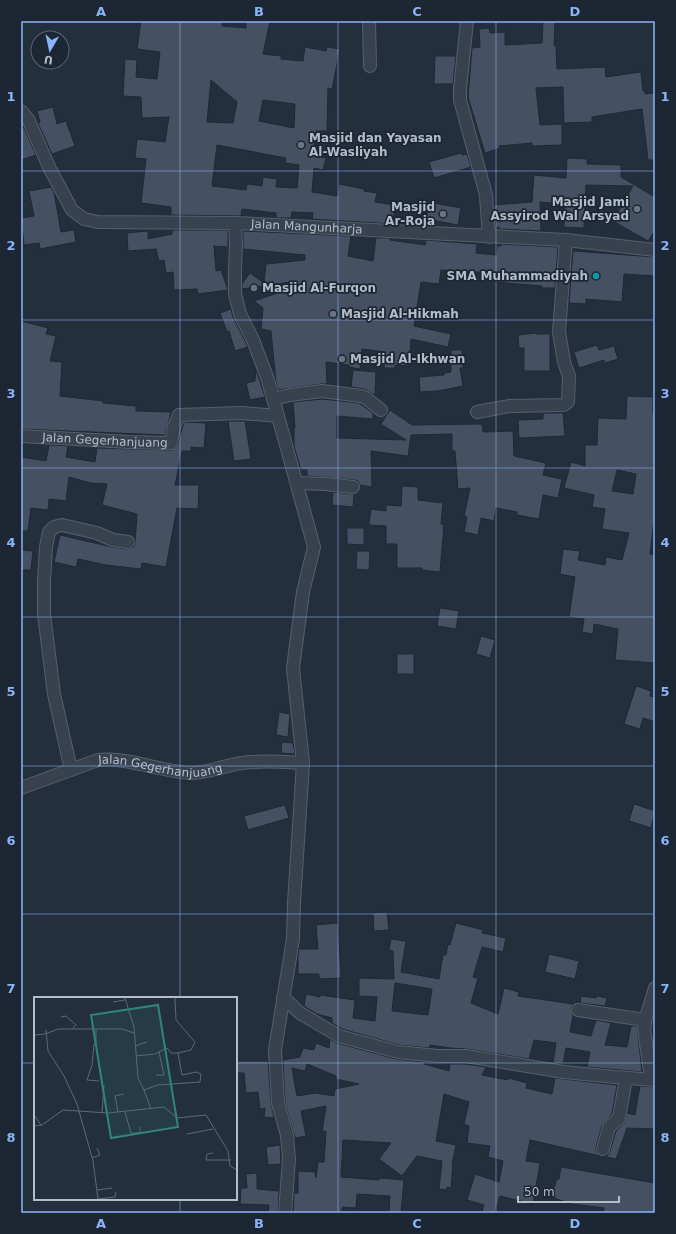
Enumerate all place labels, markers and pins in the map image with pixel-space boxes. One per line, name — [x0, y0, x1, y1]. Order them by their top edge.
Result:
place label: Masjid dan Yayasan Al-Wasliyah — [309, 131, 442, 159]
marker: Masjid dan Yayasan Al-Wasliyah — [296, 140, 306, 150]
place label: Masjid Jami Assyirod Wal Arsyad — [491, 195, 629, 223]
place label: Masjid Ar-Roja — [385, 200, 435, 228]
marker: Masjid Jami Assyirod Wal Arsyad — [632, 204, 642, 214]
marker: Masjid Ar-Roja — [438, 209, 448, 219]
place label: SMA Muhammadiyah — [447, 269, 588, 283]
marker: SMA Muhammadiyah — [591, 271, 601, 281]
place label: Masjid Al-Furqon — [262, 281, 376, 295]
marker: Masjid Al-Furqon — [249, 283, 259, 293]
place label: Masjid Al-Hikmah — [341, 307, 459, 321]
marker: Masjid Al-Hikmah — [328, 309, 338, 319]
place label: Masjid Al-Ikhwan — [350, 352, 465, 366]
marker: Masjid Al-Ikhwan — [337, 354, 347, 364]

